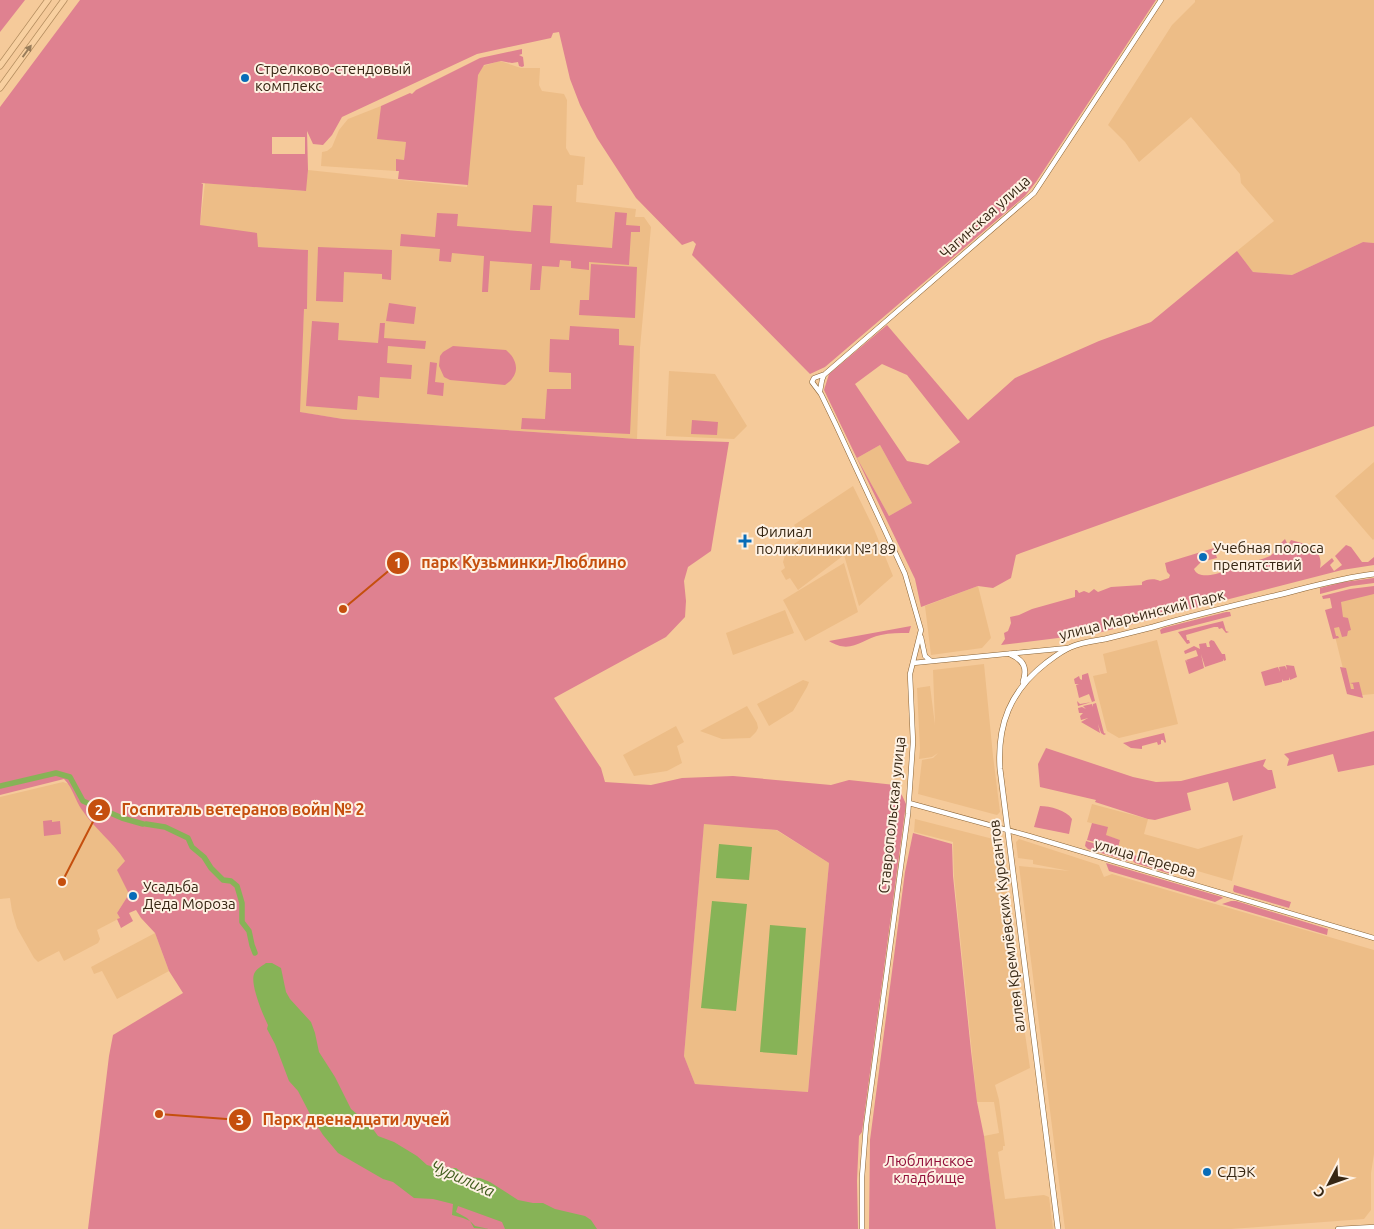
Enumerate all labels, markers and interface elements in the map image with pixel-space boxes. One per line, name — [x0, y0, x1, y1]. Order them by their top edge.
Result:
one-way arrow — [22, 44, 32, 58]
place label: Стрелково-стендовый комплекс — [255, 60, 411, 94]
marker: Стрелково-стендовый комплекс — [239, 72, 251, 84]
street label: Чагинская улица — [936, 172, 1033, 262]
place label: Филиал поликлиники №189 — [756, 523, 896, 557]
marker: Филиал поликлиники №189 — [738, 534, 752, 548]
place label: Учебная полоса препятствий — [1213, 539, 1324, 573]
callout: парк Кузьминки-Люблино — [386, 547, 636, 578]
marker: Учебная полоса препятствий — [1197, 551, 1209, 563]
text: парк Кузьминки-Люблино — [421, 553, 627, 571]
text: 1 — [394, 554, 402, 571]
street label: улица Марьинский Парк — [1057, 586, 1227, 643]
street label: Ставропольская улица — [875, 735, 908, 894]
callout: Госпиталь ветеранов войн № 2 — [86, 794, 374, 825]
text: Госпиталь ветеранов войн № 2 — [122, 800, 364, 818]
text: 2 — [95, 801, 103, 818]
street label: аллея Кремлёвских Курсантов — [985, 819, 1028, 1033]
street label: улица Перерва — [1092, 835, 1198, 880]
place label: Усадьба Деда Мороза — [143, 878, 236, 912]
marker: Усадьба Деда Мороза — [127, 890, 139, 902]
callout: Парк двенадцати лучей — [227, 1104, 459, 1135]
text: Парк двенадцати лучей — [263, 1110, 449, 1128]
text: 3 — [236, 1111, 244, 1128]
park label: Люблинское кладбище — [885, 1152, 973, 1186]
water label: Чурилиха — [428, 1156, 498, 1200]
north arrow — [1304, 1159, 1354, 1209]
place label: СДЭК — [1217, 1163, 1255, 1180]
marker: СДЭК — [1201, 1166, 1213, 1178]
text: С — [1310, 1184, 1328, 1201]

